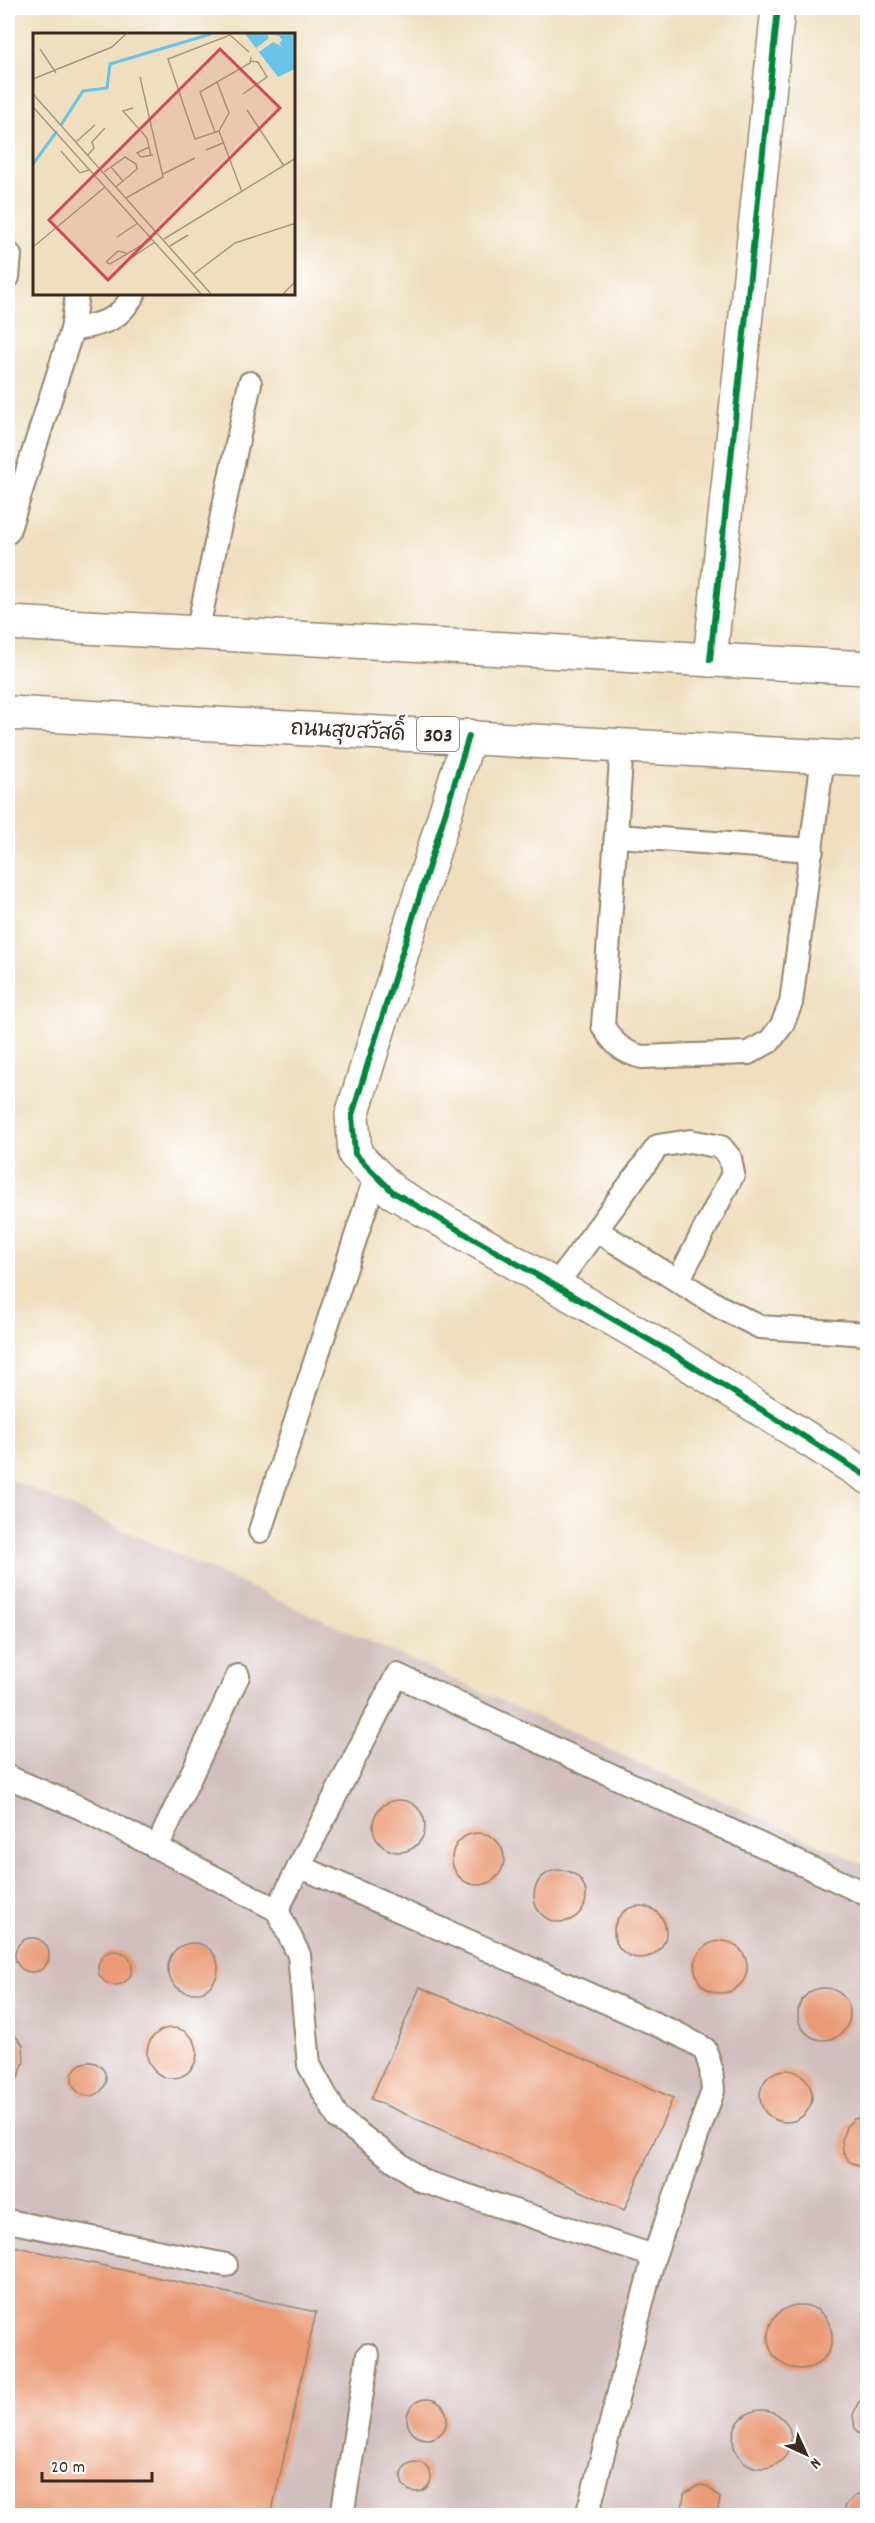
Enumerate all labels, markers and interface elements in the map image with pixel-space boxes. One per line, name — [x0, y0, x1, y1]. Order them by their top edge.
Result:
inset map — [33, 33, 296, 296]
street label: ถนนสุขสวัสดิ์ — [290, 709, 406, 751]
road number: 303 — [417, 717, 459, 751]
north arrow — [776, 2424, 836, 2484]
scale bar — [42, 2445, 152, 2483]
text: N — [804, 2452, 826, 2474]
text: 20 m — [51, 2456, 85, 2481]

